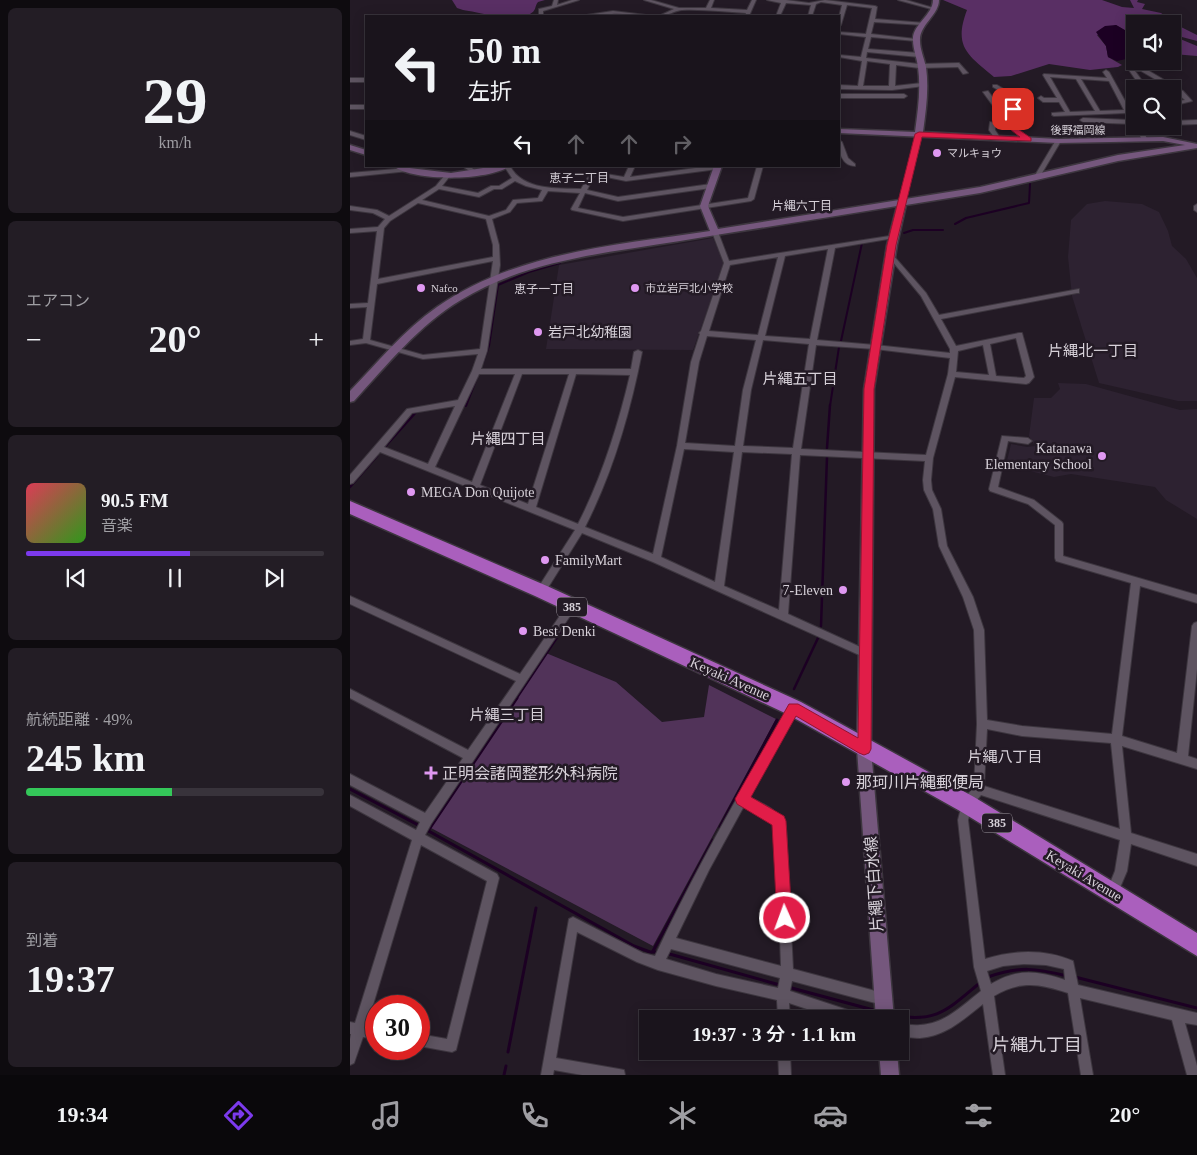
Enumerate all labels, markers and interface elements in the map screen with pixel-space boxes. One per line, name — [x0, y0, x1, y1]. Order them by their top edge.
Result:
map controls — [1126, 15, 1181, 135]
button: sound — [1126, 15, 1181, 70]
text: 50 m — [468, 32, 541, 71]
icon: left — [385, 35, 450, 100]
text: 29 — [143, 65, 208, 137]
text: 左折 — [468, 79, 512, 104]
button: search — [1126, 80, 1181, 135]
pin — [992, 88, 1034, 130]
icon: arrive — [999, 95, 1027, 123]
street label: 後野福岡線 — [1051, 124, 1106, 136]
icon: left — [509, 130, 537, 158]
icon: ahead — [562, 130, 590, 158]
icon: ahead — [615, 130, 643, 158]
icon: right — [668, 130, 696, 158]
text: km/h — [159, 134, 191, 151]
marker: マルキョウ — [931, 147, 943, 159]
place label: マルキョウ — [947, 147, 1002, 159]
district label: 恵子二丁目 — [549, 171, 609, 185]
district label: 片縄六丁目 — [772, 199, 832, 213]
marker: Nafco — [415, 282, 427, 294]
place label: Nafco — [431, 282, 458, 294]
district label: 恵子一丁目 — [514, 282, 574, 296]
marker: 市立岩戸北小学校 — [629, 282, 641, 294]
place label: 市立岩戸北小学校 — [645, 282, 733, 294]
text: エアコン — [26, 292, 90, 309]
text: 20° — [148, 318, 202, 360]
text: − — [26, 324, 42, 355]
text: + — [308, 324, 324, 355]
place label: 岩戸北幼稚園 — [548, 324, 632, 340]
marker: 岩戸北幼稚園 — [532, 326, 544, 338]
district label: 片縄北一丁目 — [1048, 342, 1138, 359]
district label: 片縄五丁目 — [762, 371, 838, 387]
district label: 片縄四丁目 — [470, 431, 546, 447]
place label: Katanawa Elementary School — [985, 441, 1093, 472]
marker: Katanawa Elementary School — [1096, 450, 1108, 462]
place label: MEGA Don Quijote — [421, 485, 535, 500]
marker: MEGA Don Quijote — [405, 486, 417, 498]
text: 90.5 FM — [101, 490, 169, 511]
text: 音楽 — [101, 517, 133, 534]
place label: FamilyMart — [555, 553, 622, 568]
marker: FamilyMart — [539, 554, 551, 566]
icon: previous — [62, 564, 90, 592]
icon: pause — [161, 564, 189, 592]
icon: next — [260, 564, 288, 592]
place label: 7-Eleven — [782, 583, 833, 598]
marker: 7-Eleven — [837, 584, 849, 596]
road number: 385 — [557, 598, 587, 616]
place label: Best Denki — [533, 624, 596, 639]
marker: Best Denki — [517, 625, 529, 637]
street label: Keyaki Avenue — [688, 655, 772, 703]
district label: 片縄三丁目 — [469, 707, 545, 723]
text: 航続距離 · 49% — [26, 711, 133, 728]
text: 245 km — [26, 737, 145, 779]
district label: 片縄八丁目 — [967, 749, 1043, 765]
place label: 正明会諸岡整形外科病院 — [442, 765, 618, 782]
marker: 正明会諸岡整形外科病院 — [424, 766, 438, 780]
place label: 那珂川片縄郵便局 — [856, 774, 984, 791]
marker: 那珂川片縄郵便局 — [840, 776, 852, 788]
road number: 385 — [982, 814, 1012, 832]
street label: 片繩下白水線 — [862, 836, 886, 932]
street label: Keyaki Avenue — [1043, 848, 1125, 904]
position arrow — [758, 891, 810, 943]
text: 到着 — [26, 932, 58, 949]
text: 19:37 — [26, 958, 115, 1000]
speed limit sign: 30 — [365, 995, 430, 1060]
text: 19:37 · 3 分 · 1.1 km — [692, 1024, 856, 1045]
district label: 片縄九丁目 — [992, 1035, 1082, 1055]
icon: directions — [221, 1098, 256, 1133]
icon: music — [369, 1098, 404, 1133]
icon: phone — [517, 1098, 552, 1133]
icon: climate — [665, 1098, 700, 1133]
icon: car — [813, 1098, 848, 1133]
icon: filters — [961, 1098, 996, 1133]
text: 19:34 — [57, 1102, 108, 1127]
text: 20° — [1110, 1102, 1140, 1127]

